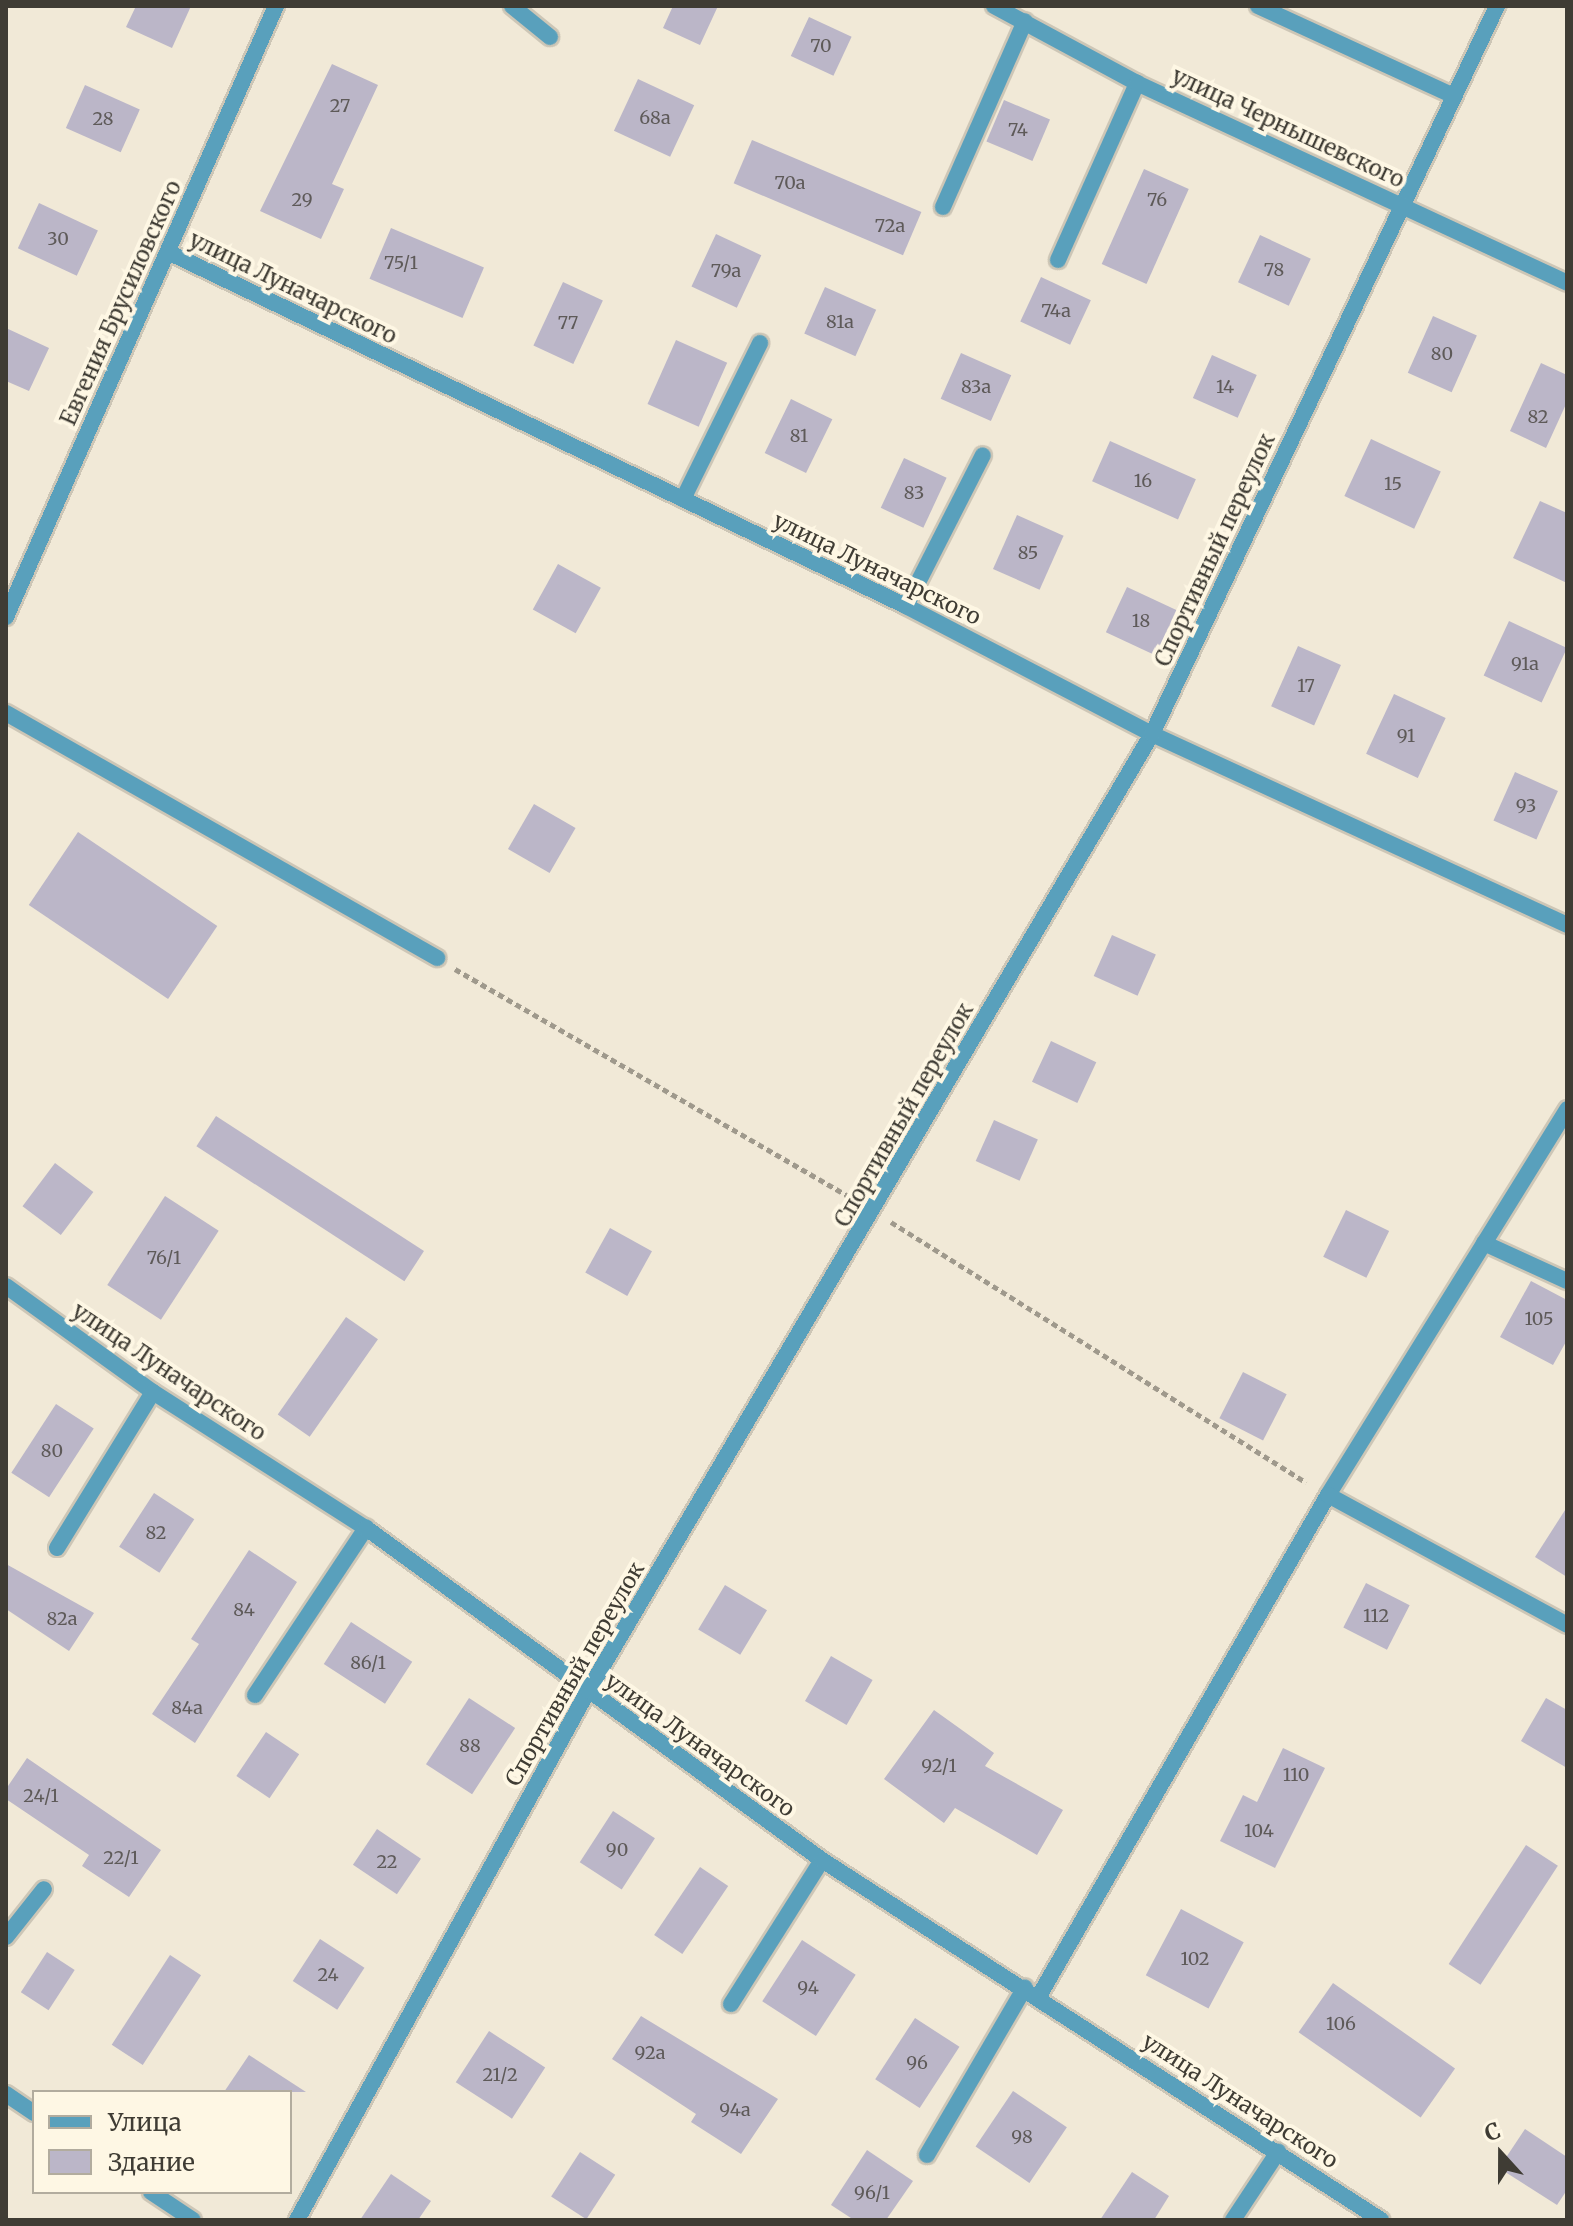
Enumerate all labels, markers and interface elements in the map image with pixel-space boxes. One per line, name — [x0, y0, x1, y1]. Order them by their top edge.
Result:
house number: 70 — [810, 35, 832, 57]
street label: улица Чернышевского — [1168, 62, 1408, 194]
house number: 27 — [330, 95, 350, 117]
house number: 68а — [639, 107, 671, 129]
house number: 28 — [92, 108, 114, 130]
house number: 74 — [1008, 119, 1028, 141]
house number: 70а — [774, 172, 806, 194]
street label: Евгения Брусиловского — [55, 176, 187, 430]
house number: 29 — [291, 189, 313, 211]
house number: 76 — [1147, 189, 1167, 211]
house number: 72а — [875, 215, 905, 237]
street label: улица Луначарского — [185, 226, 401, 350]
house number: 30 — [47, 228, 69, 250]
house number: 75/1 — [384, 252, 418, 274]
house number: 78 — [1264, 259, 1284, 281]
house number: 79а — [711, 260, 741, 282]
house number: 74а — [1041, 300, 1071, 322]
house number: 81а — [826, 311, 854, 333]
house number: 77 — [558, 312, 578, 334]
house number: 80 — [1431, 343, 1453, 365]
house number: 83а — [961, 376, 991, 398]
house number: 14 — [1216, 376, 1234, 398]
house number: 82 — [1527, 406, 1549, 428]
house number: 81 — [790, 425, 808, 447]
street label: Спортивный переулок — [1149, 429, 1281, 671]
house number: 16 — [1134, 470, 1152, 492]
house number: 15 — [1384, 473, 1402, 495]
house number: 83 — [904, 482, 924, 504]
street label: улица Луначарского — [769, 507, 985, 631]
house number: 85 — [1018, 542, 1038, 564]
house number: 18 — [1132, 610, 1150, 632]
house number: 91а — [1511, 653, 1539, 675]
house number: 17 — [1297, 675, 1315, 697]
house number: 91 — [1397, 725, 1415, 747]
house number: 93 — [1516, 795, 1536, 817]
street label: Спортивный переулок — [829, 998, 979, 1232]
house number: 76/1 — [147, 1247, 181, 1269]
street label: улица Луначарского — [67, 1297, 271, 1447]
house number: 105 — [1524, 1308, 1554, 1330]
house number: 80 — [41, 1440, 63, 1462]
house number: 82 — [145, 1522, 167, 1544]
street label: Спортивный переулок — [500, 1557, 650, 1791]
house number: 84 — [233, 1599, 255, 1621]
house number: 112 — [1363, 1605, 1389, 1627]
house number: 82а — [47, 1608, 77, 1630]
house number: 86/1 — [350, 1652, 386, 1674]
street label: улица Луначарского — [600, 1667, 800, 1823]
house number: 84а — [171, 1697, 203, 1719]
house number: 88 — [459, 1735, 481, 1757]
house number: 92/1 — [921, 1755, 957, 1777]
house number: 110 — [1283, 1764, 1309, 1786]
house number: 24/1 — [23, 1785, 59, 1807]
house number: 104 — [1244, 1820, 1274, 1842]
house number: 90 — [606, 1839, 628, 1861]
house number: 22/1 — [103, 1847, 139, 1869]
house number: 22 — [376, 1851, 398, 1873]
house number: 102 — [1180, 1948, 1210, 1970]
house number: 24 — [317, 1964, 339, 1986]
house number: 94 — [797, 1977, 819, 1999]
house number: 106 — [1326, 2013, 1356, 2035]
street label: улица Луначарского — [1137, 2028, 1343, 2174]
house number: 92а — [635, 2042, 665, 2064]
house number: 96 — [906, 2052, 928, 2074]
house number: 21/2 — [482, 2064, 518, 2086]
legend — [32, 2090, 292, 2194]
house number: 94а — [719, 2099, 751, 2121]
text: Улица — [108, 2107, 182, 2138]
north arrow — [1461, 2114, 1541, 2194]
text: С — [1481, 2116, 1504, 2147]
house number: 98 — [1011, 2126, 1033, 2148]
text: Здание — [108, 2147, 195, 2178]
house number: 96/1 — [854, 2182, 890, 2204]

